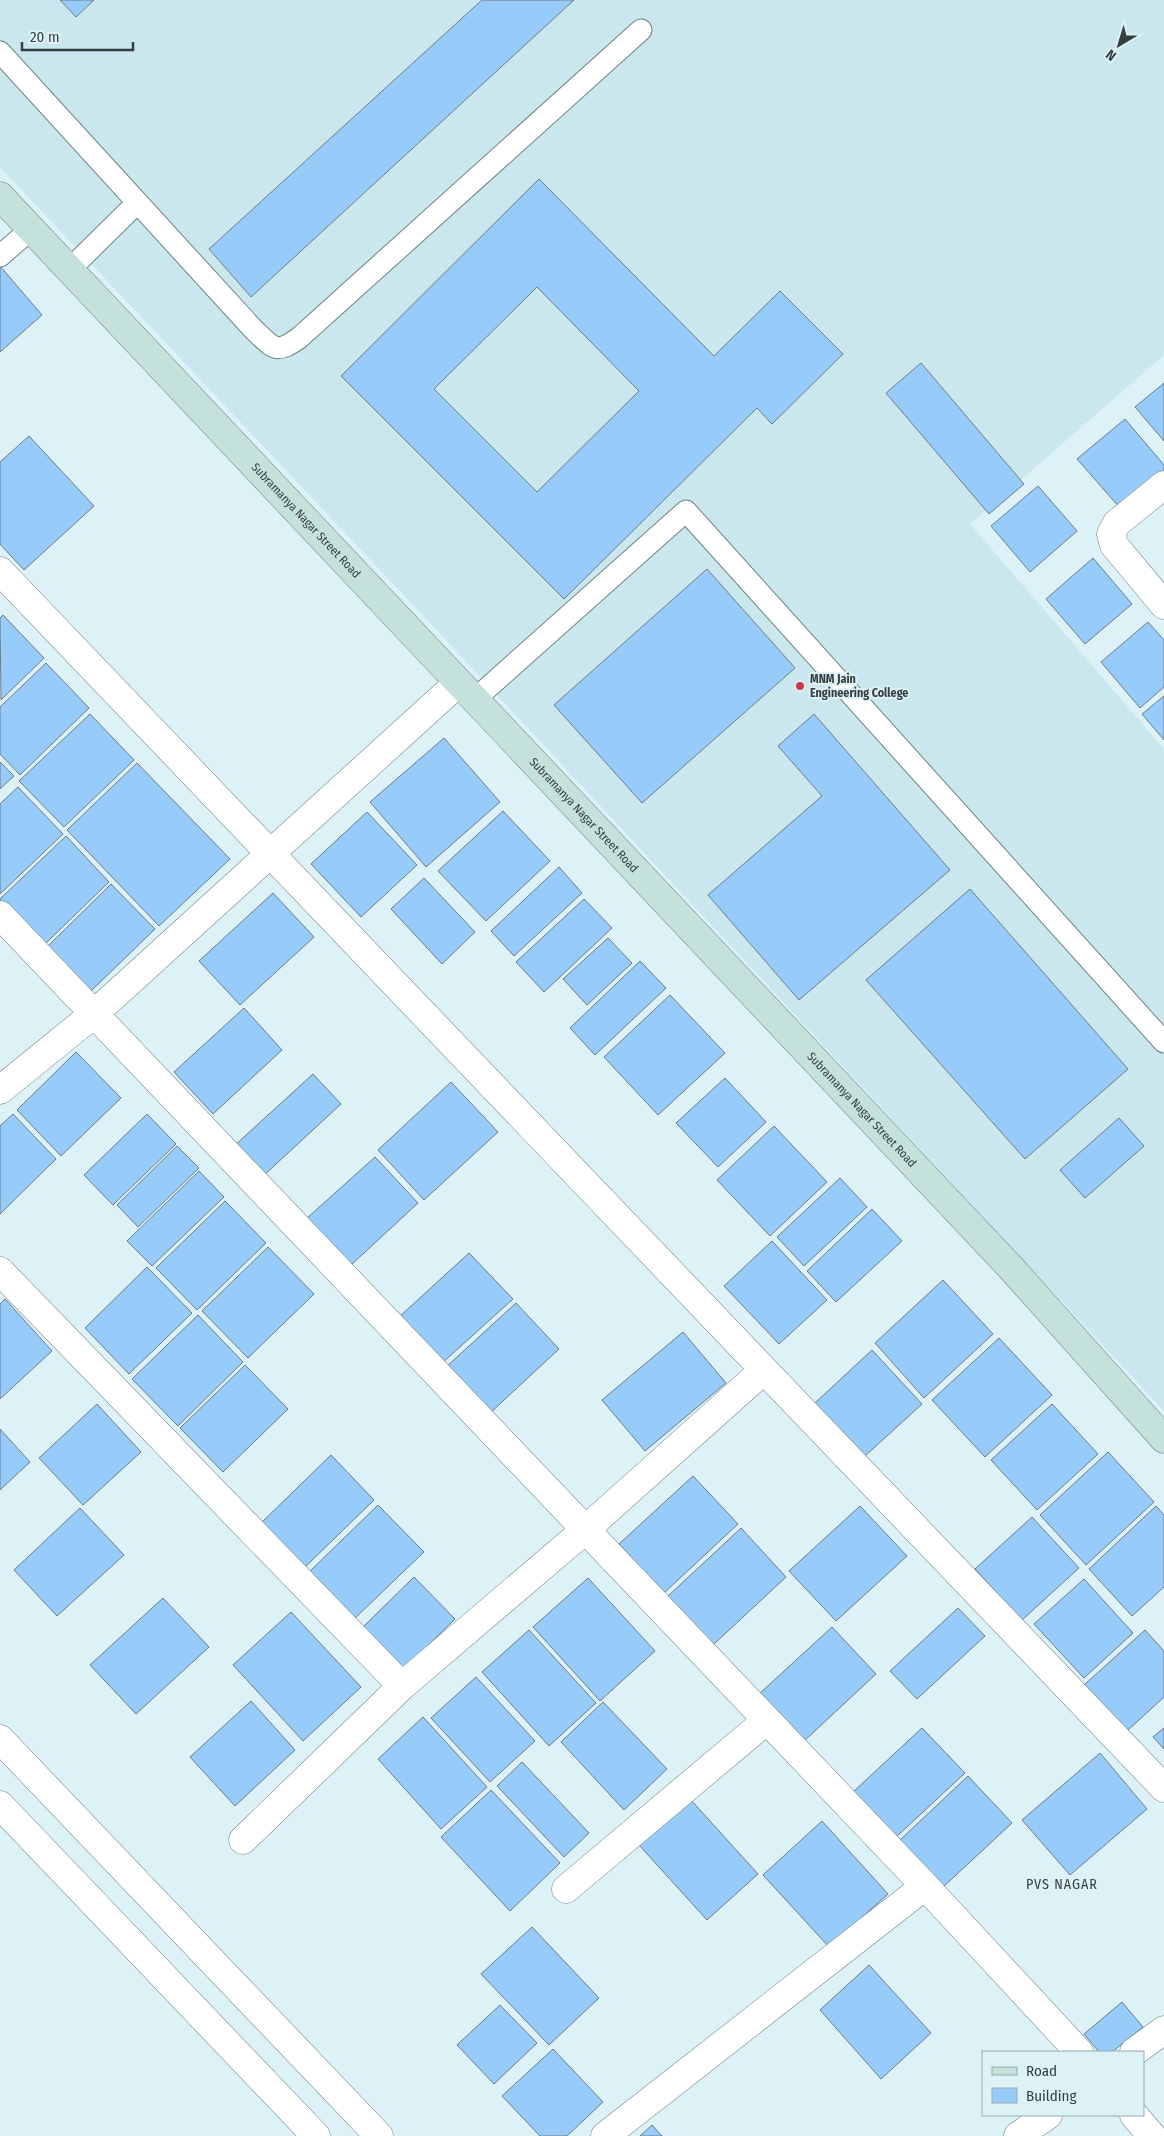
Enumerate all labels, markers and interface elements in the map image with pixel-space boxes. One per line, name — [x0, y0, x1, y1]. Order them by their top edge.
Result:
scale bar — [22, 20, 134, 52]
north arrow — [1094, 20, 1144, 70]
text: 20 m — [30, 28, 60, 46]
text: N — [1103, 46, 1120, 64]
street label: Subramanya Nagar Street Road — [249, 460, 363, 581]
place label: MNM Jain Engineering College — [810, 672, 908, 700]
marker: MNM Jain Engineering College — [794, 680, 806, 692]
street label: Subramanya Nagar Street Road — [527, 755, 641, 875]
street label: Subramanya Nagar Street Road — [804, 1050, 919, 1170]
district label: PVS NAGAR — [1026, 1876, 1098, 1893]
legend — [982, 2051, 1144, 2116]
text: Road — [1026, 2062, 1057, 2080]
text: Building — [1026, 2087, 1077, 2105]

